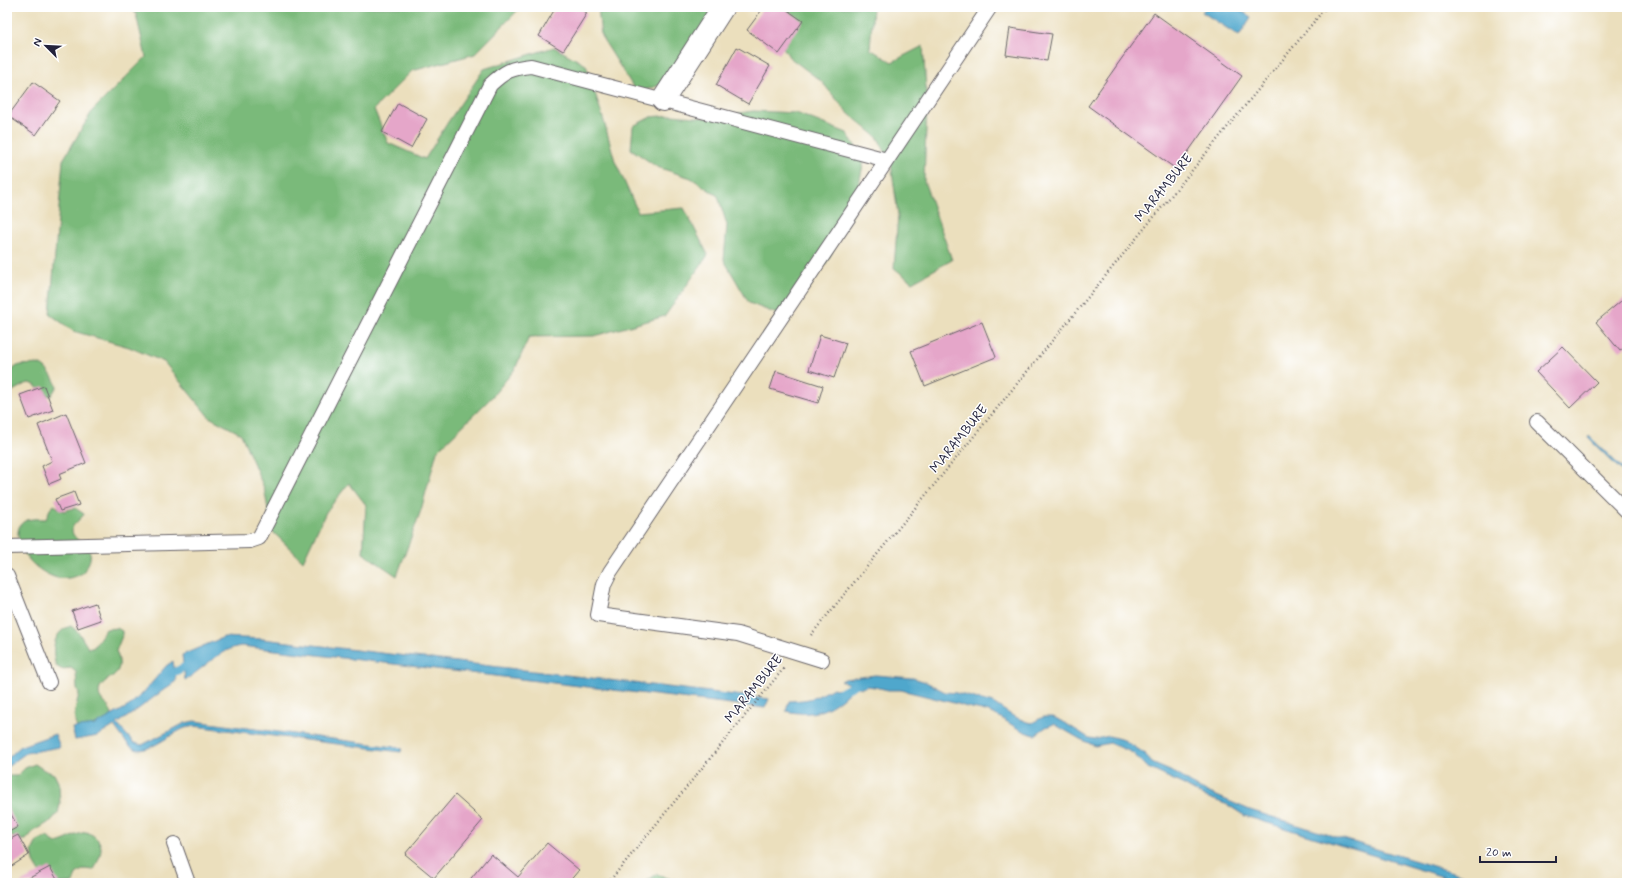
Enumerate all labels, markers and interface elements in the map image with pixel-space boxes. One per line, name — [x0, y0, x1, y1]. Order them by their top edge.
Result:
north arrow — [26, 26, 66, 66]
text: N — [30, 36, 46, 49]
street label: MARAMBURE — [1131, 150, 1197, 226]
street label: MARAMBURE — [926, 401, 992, 477]
street label: MARAMBURE — [721, 651, 787, 727]
scale bar — [1480, 838, 1556, 864]
text: 20 m — [1486, 845, 1512, 861]

